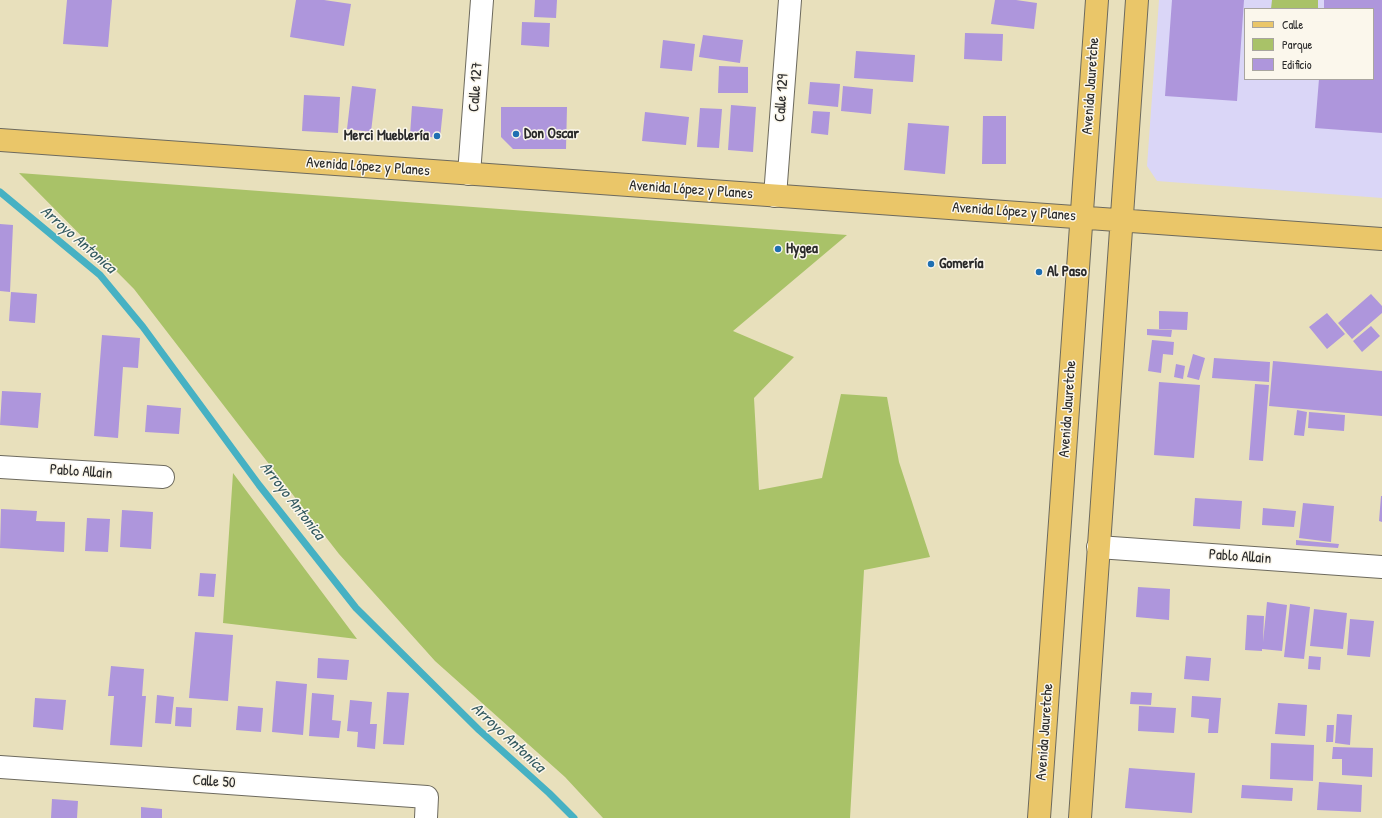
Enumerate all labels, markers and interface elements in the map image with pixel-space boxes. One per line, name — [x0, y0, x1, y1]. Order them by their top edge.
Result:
legend — [1244, 8, 1374, 80]
text: Calle — [1282, 16, 1303, 33]
text: Parque — [1282, 36, 1312, 53]
street label: Avenida Jauretche — [1079, 37, 1103, 135]
text: Edificio — [1282, 56, 1312, 73]
street label: Calle 127 — [465, 61, 487, 113]
street label: Calle 129 — [771, 73, 793, 123]
place label: Don Oscar — [524, 125, 579, 143]
place label: Merci Mueblería — [344, 127, 429, 145]
marker: Don Oscar — [511, 129, 521, 139]
marker: Merci Mueblería — [432, 131, 442, 141]
street label: Avenida López y Planes — [306, 154, 430, 180]
street label: Avenida López y Planes — [629, 177, 753, 203]
street label: Avenida López y Planes — [952, 199, 1076, 225]
water label: Arroyo Antonica — [36, 202, 120, 278]
place label: Hygea — [786, 240, 818, 258]
marker: Hygea — [773, 244, 783, 254]
place label: Gomería — [939, 255, 983, 273]
marker: Gomería — [926, 259, 936, 269]
place label: Al Paso — [1047, 263, 1087, 281]
marker: Al Paso — [1034, 267, 1044, 277]
street label: Avenida Jauretche — [1056, 360, 1080, 458]
water label: Arroyo Antonica — [256, 458, 328, 544]
street label: Pablo Allain — [49, 461, 113, 483]
street label: Pablo Allain — [1208, 546, 1272, 568]
street label: Avenida Jauretche — [1033, 683, 1057, 781]
water label: Arroyo Antonica — [467, 699, 549, 777]
street label: Calle 50 — [192, 772, 236, 792]

